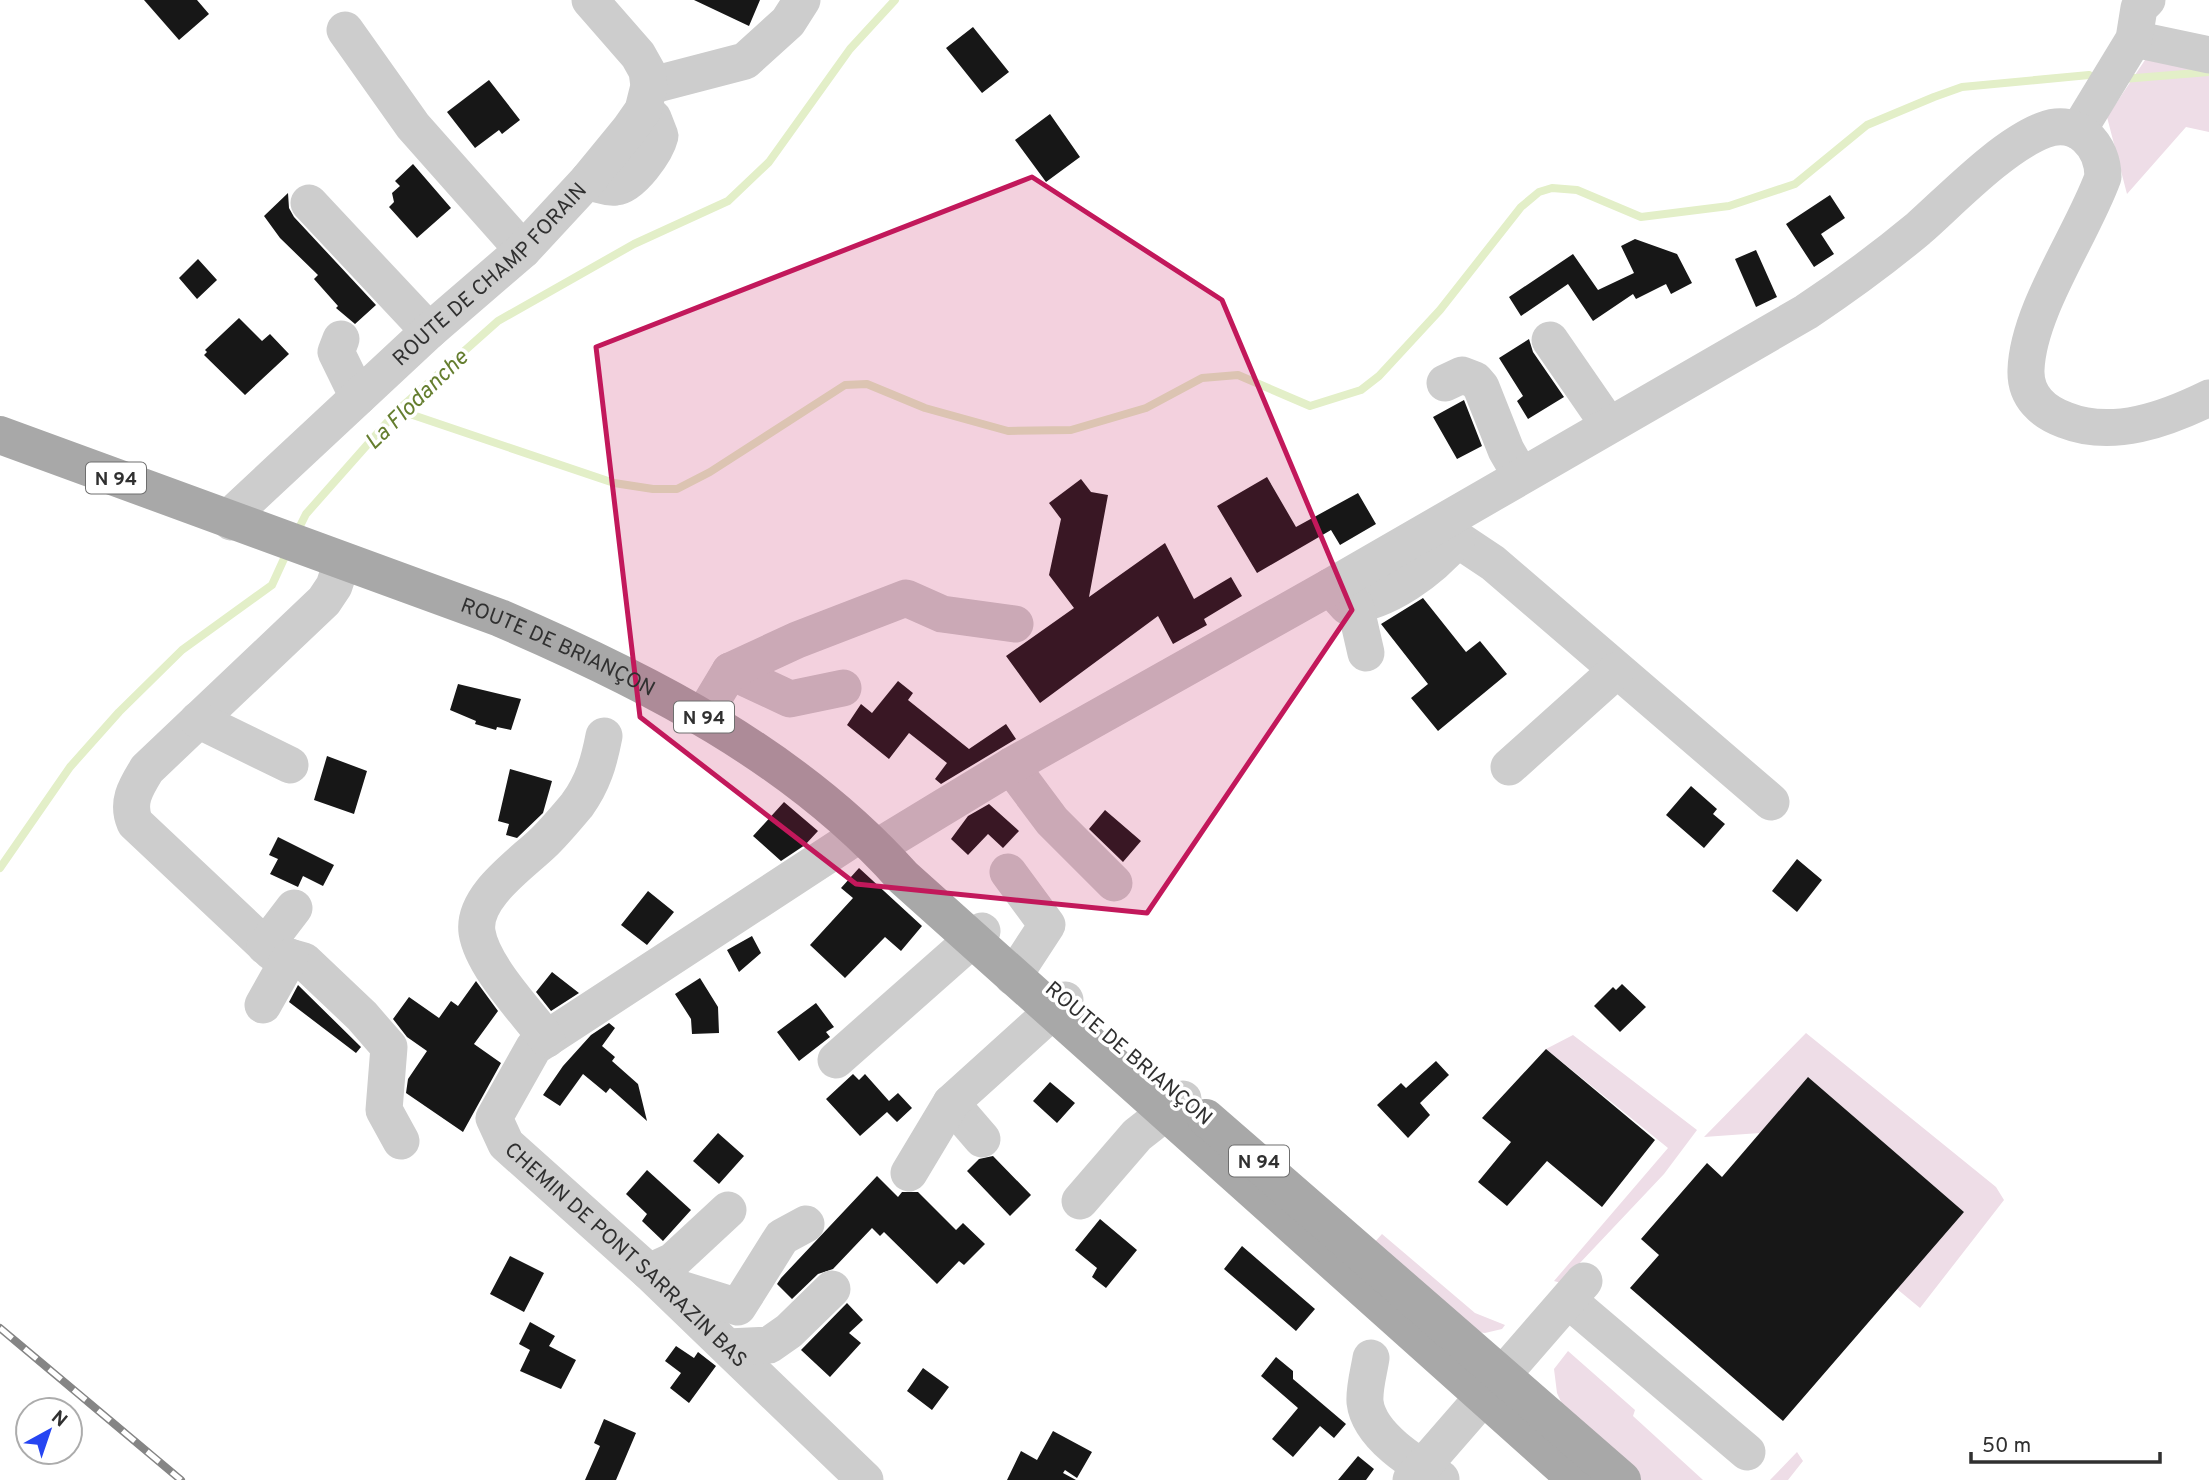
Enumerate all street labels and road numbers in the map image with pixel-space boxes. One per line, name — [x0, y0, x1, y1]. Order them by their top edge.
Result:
street label: ROUTE DE CHAMP FORAIN — [388, 178, 593, 373]
road number: N 94 — [86, 463, 146, 494]
street label: ROUTE DE BRIANÇON — [457, 593, 659, 704]
road number: N 94 — [674, 702, 734, 732]
street label: ROUTE DE BRIANÇON — [1039, 976, 1217, 1132]
street label: CHEMIN DE PONT SARRAZIN BAS — [498, 1137, 752, 1374]
road number: N 94 — [1229, 1146, 1289, 1176]

